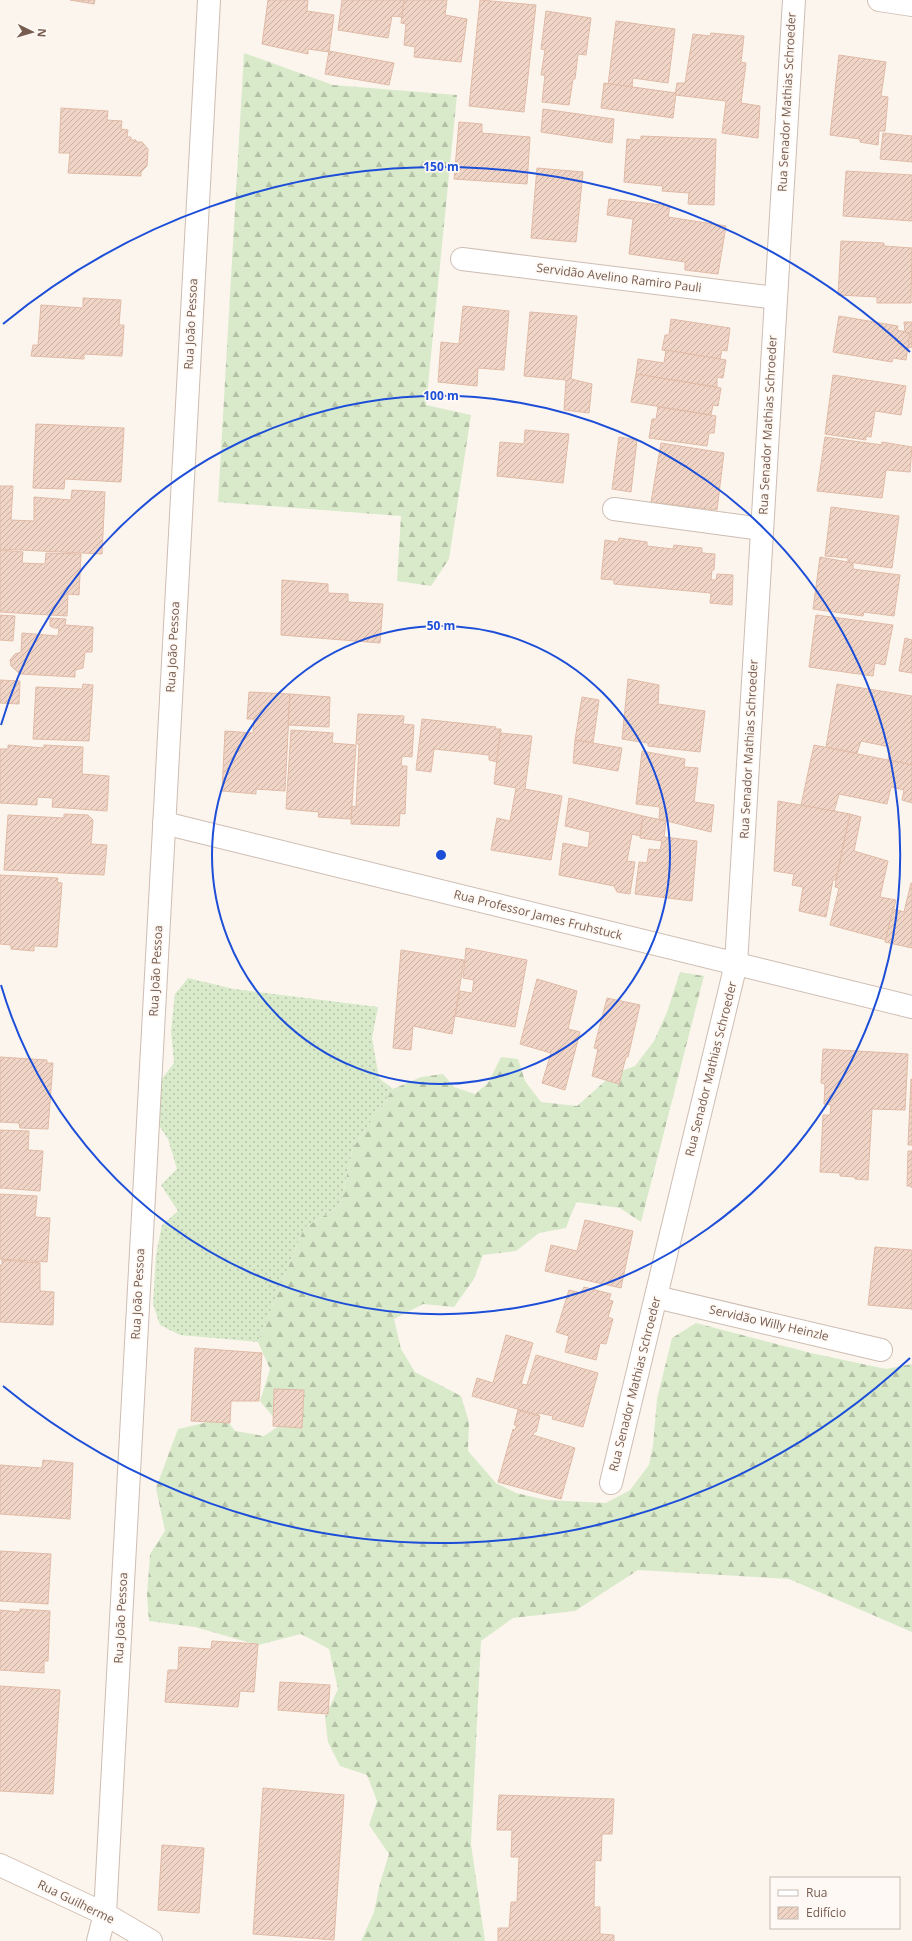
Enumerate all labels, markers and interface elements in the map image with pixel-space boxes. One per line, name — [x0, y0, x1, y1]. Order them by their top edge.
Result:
north arrow — [12, 12, 52, 52]
street label: Rua Senador Mathias Schroeder — [773, 12, 800, 192]
text: N — [35, 28, 50, 38]
text: 150 m — [423, 158, 459, 175]
street label: Servidão Avelino Ramiro Pauli — [535, 259, 703, 296]
street label: Rua João Pessoa — [180, 278, 201, 370]
street label: Rua Senador Mathias Schroeder — [754, 335, 781, 515]
text: 100 m — [423, 387, 459, 404]
street label: Rua João Pessoa — [162, 601, 183, 693]
text: 50 m — [427, 617, 455, 634]
street label: Rua Senador Mathias Schroeder — [735, 659, 762, 839]
centre of rings — [434, 848, 448, 862]
street label: Rua Professor James Fruhstuck — [452, 885, 625, 944]
street label: Rua João Pessoa — [145, 925, 166, 1017]
street label: Rua Senador Mathias Schroeder — [681, 980, 741, 1158]
street label: Rua João Pessoa — [127, 1248, 148, 1340]
street label: Rua Senador Mathias Schroeder — [605, 1295, 665, 1473]
street label: Servidão Willy Heinzle — [708, 1300, 831, 1345]
street label: Rua João Pessoa — [110, 1572, 131, 1664]
street label: Rua Guilherme — [35, 1876, 118, 1928]
legend — [770, 1877, 900, 1929]
text: Rua — [806, 1884, 827, 1901]
text: Edifício — [806, 1904, 846, 1921]

